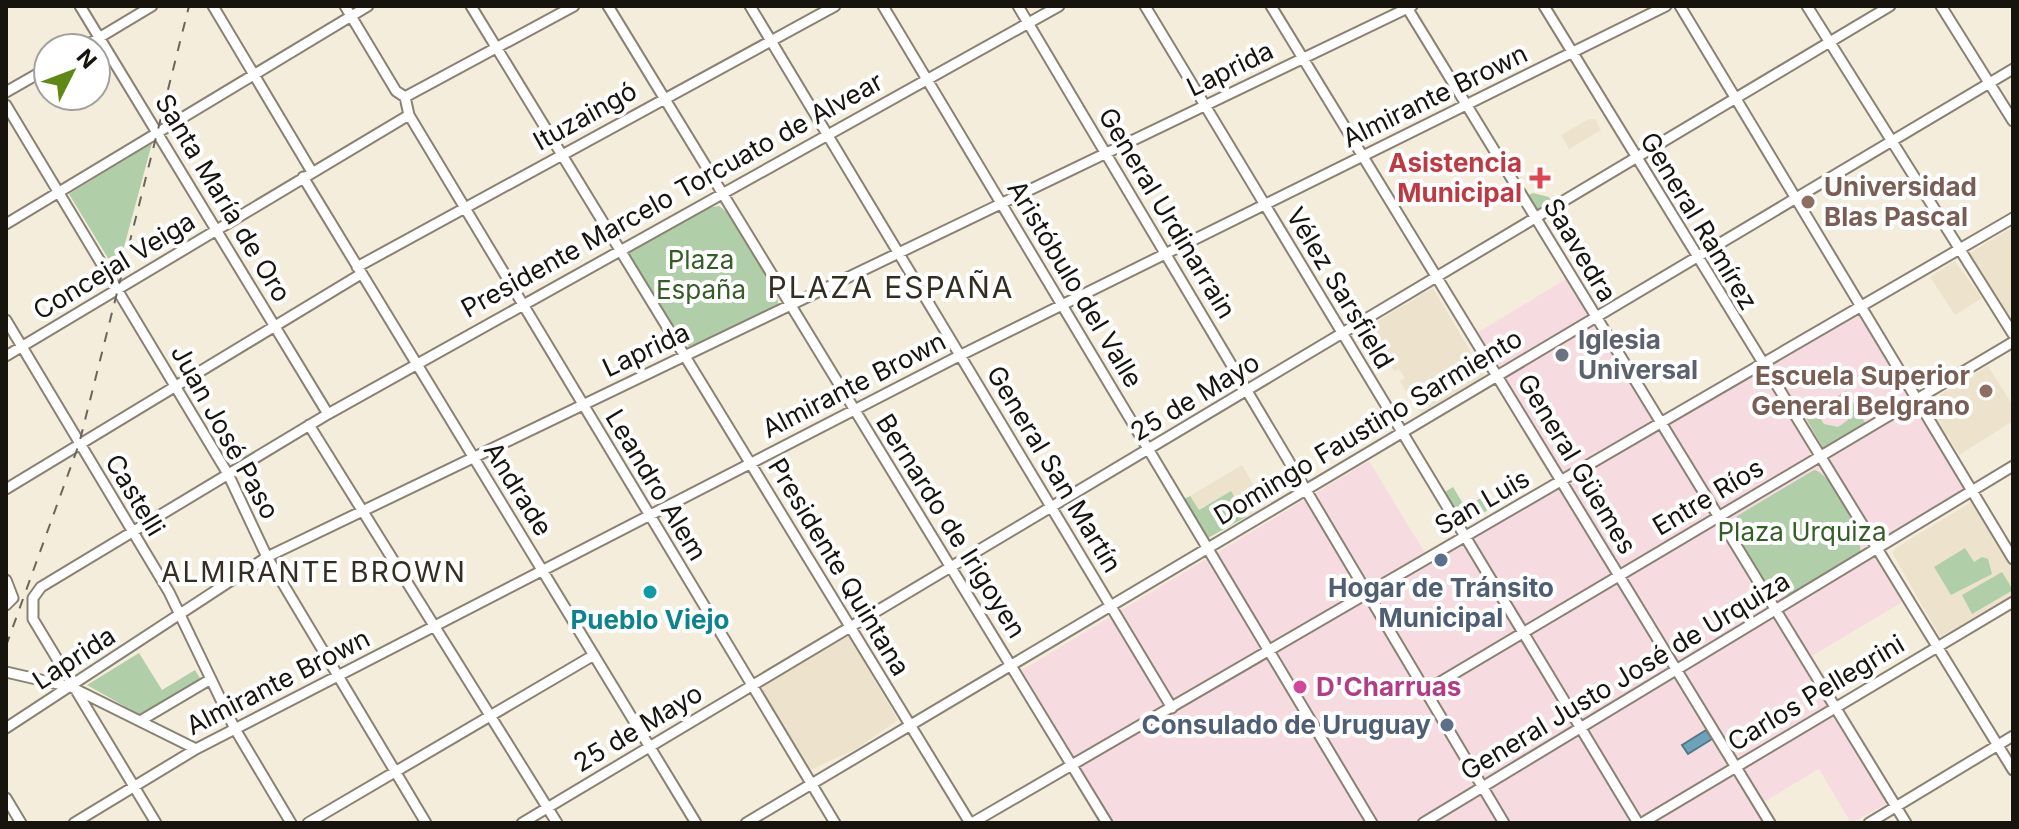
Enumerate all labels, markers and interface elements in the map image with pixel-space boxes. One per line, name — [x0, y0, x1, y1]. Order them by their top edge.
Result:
north arrow — [32, 32, 112, 112]
street label: Laprida — [1182, 34, 1278, 103]
street label: Almirante Brown — [1337, 37, 1532, 154]
text: N — [72, 44, 102, 74]
street label: Presidente Marcelo Torcuato de Alvear — [456, 65, 888, 324]
street label: Ituzaingó — [528, 75, 642, 157]
street label: Santa María de Oro — [149, 88, 298, 307]
street label: General Urdinarrain — [1092, 102, 1243, 324]
street label: General Ramírez — [1634, 126, 1765, 315]
place label: Asistencia Municipal — [1388, 147, 1522, 208]
marker: Asistencia Municipal — [1529, 167, 1551, 189]
place label: Universidad Blas Pascal — [1824, 171, 1977, 232]
street label: Aristóbulo del Valle — [1001, 175, 1150, 393]
street label: Saavedra — [1538, 192, 1623, 307]
marker: Universidad Blas Pascal — [1799, 193, 1817, 211]
street label: Vélez Sarsfield — [1280, 201, 1401, 374]
street label: Concejal Veiga — [27, 205, 200, 326]
park label: Plaza España — [656, 244, 746, 305]
district label: PLAZA ESPAÑA — [767, 269, 1015, 305]
street label: Laprida — [597, 316, 694, 383]
street label: Domingo Faustino Sarmiento — [1208, 322, 1527, 531]
place label: Iglesia Universal — [1578, 324, 1698, 385]
street label: Almirante Brown — [757, 325, 951, 444]
street label: Juan José Paso — [165, 339, 286, 524]
street label: 25 de Mayo — [1125, 346, 1265, 447]
marker: Iglesia Universal — [1553, 346, 1571, 364]
street label: General San Martín — [981, 360, 1128, 578]
place label: Escuela Superior General Belgrano — [1751, 360, 1970, 421]
street label: General Güemes — [1511, 368, 1643, 559]
marker: Escuela Superior General Belgrano — [1977, 382, 1995, 400]
street label: Leandro Alem — [599, 404, 714, 566]
street label: Bernardo de Irigoyen — [870, 408, 1033, 643]
street label: Andrade — [478, 436, 559, 541]
street label: Castelli — [99, 448, 172, 541]
street label: Entre Ríos — [1647, 451, 1769, 542]
street label: Presidente Quintana — [762, 452, 917, 681]
street label: San Luis — [1429, 462, 1535, 541]
park label: Plaza Urquiza — [1717, 516, 1887, 547]
marker: Hogar de Tránsito Municipal — [1432, 551, 1450, 569]
district label: ALMIRANTE BROWN — [161, 555, 467, 589]
street label: General Justo José de Urquiza — [1455, 565, 1795, 786]
place label: Hogar de Tránsito Municipal — [1328, 572, 1554, 633]
marker: Pueblo Viejo — [641, 583, 659, 601]
place label: Pueblo Viejo — [571, 604, 730, 635]
street label: Laprida — [27, 619, 121, 696]
street label: Almirante Brown — [181, 622, 375, 741]
street label: Carlos Pellegrini — [1722, 628, 1910, 757]
place label: D'Charruas — [1316, 671, 1461, 702]
street label: 25 de Mayo — [568, 677, 708, 778]
marker: D'Charruas — [1291, 678, 1309, 696]
place label: Consulado de Uruguay — [1141, 709, 1431, 740]
marker: Consulado de Uruguay — [1438, 716, 1456, 734]

